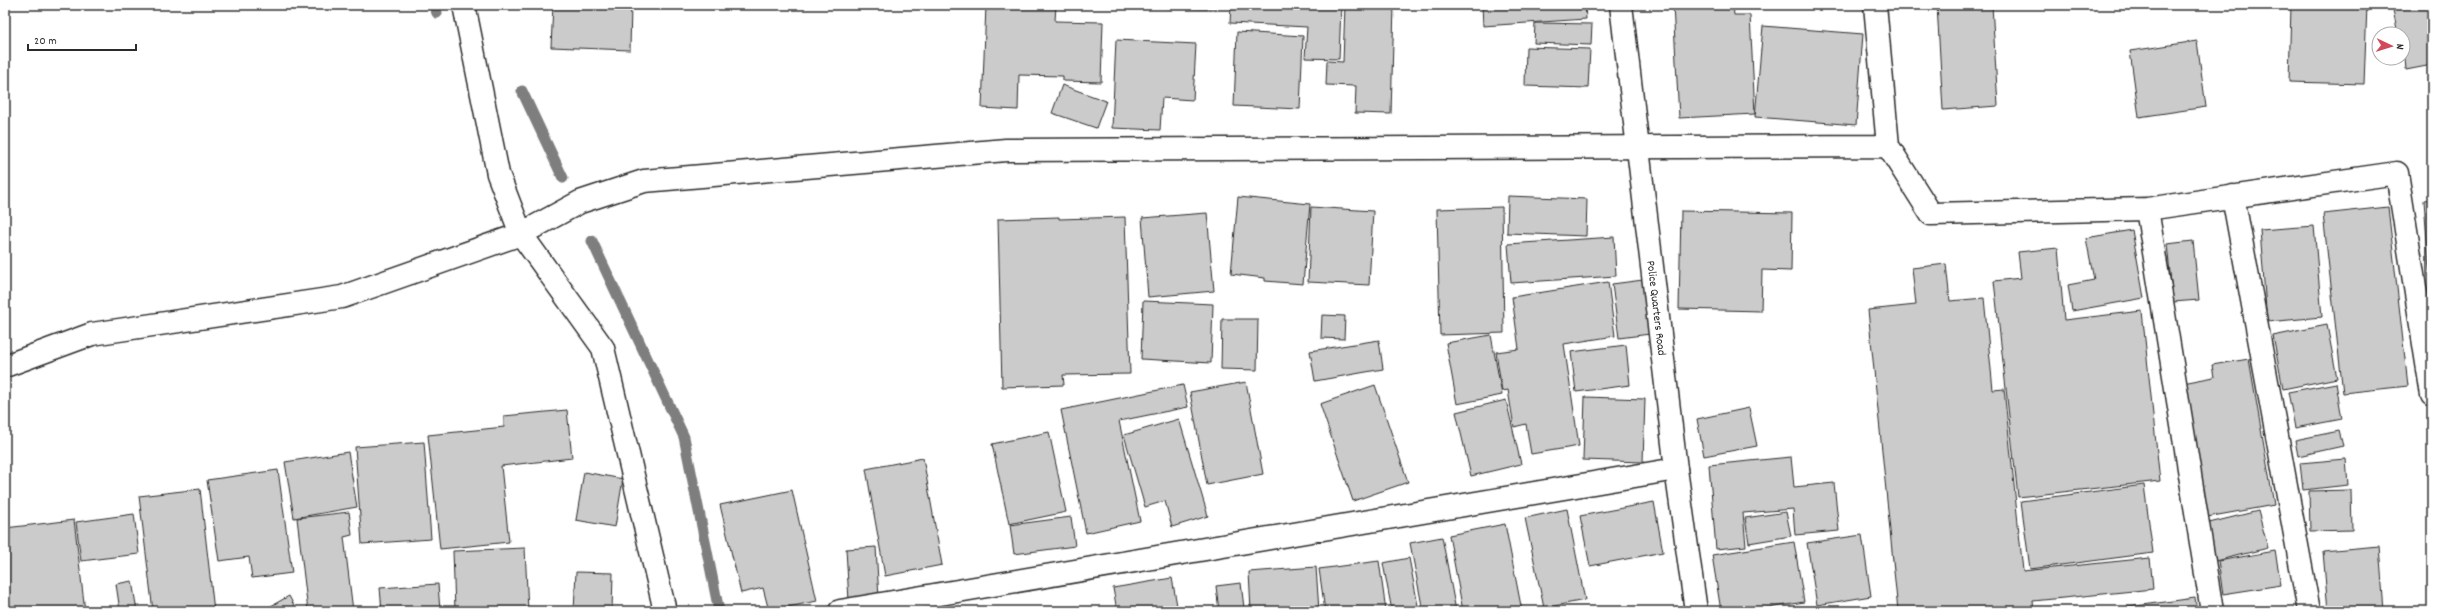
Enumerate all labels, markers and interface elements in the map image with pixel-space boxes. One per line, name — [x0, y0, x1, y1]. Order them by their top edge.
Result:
scale bar — [28, 26, 136, 52]
north arrow — [2371, 26, 2411, 66]
text: 20 m — [34, 33, 57, 50]
text: N — [2391, 43, 2407, 50]
street label: Police Quarters Road — [1641, 260, 1669, 356]

